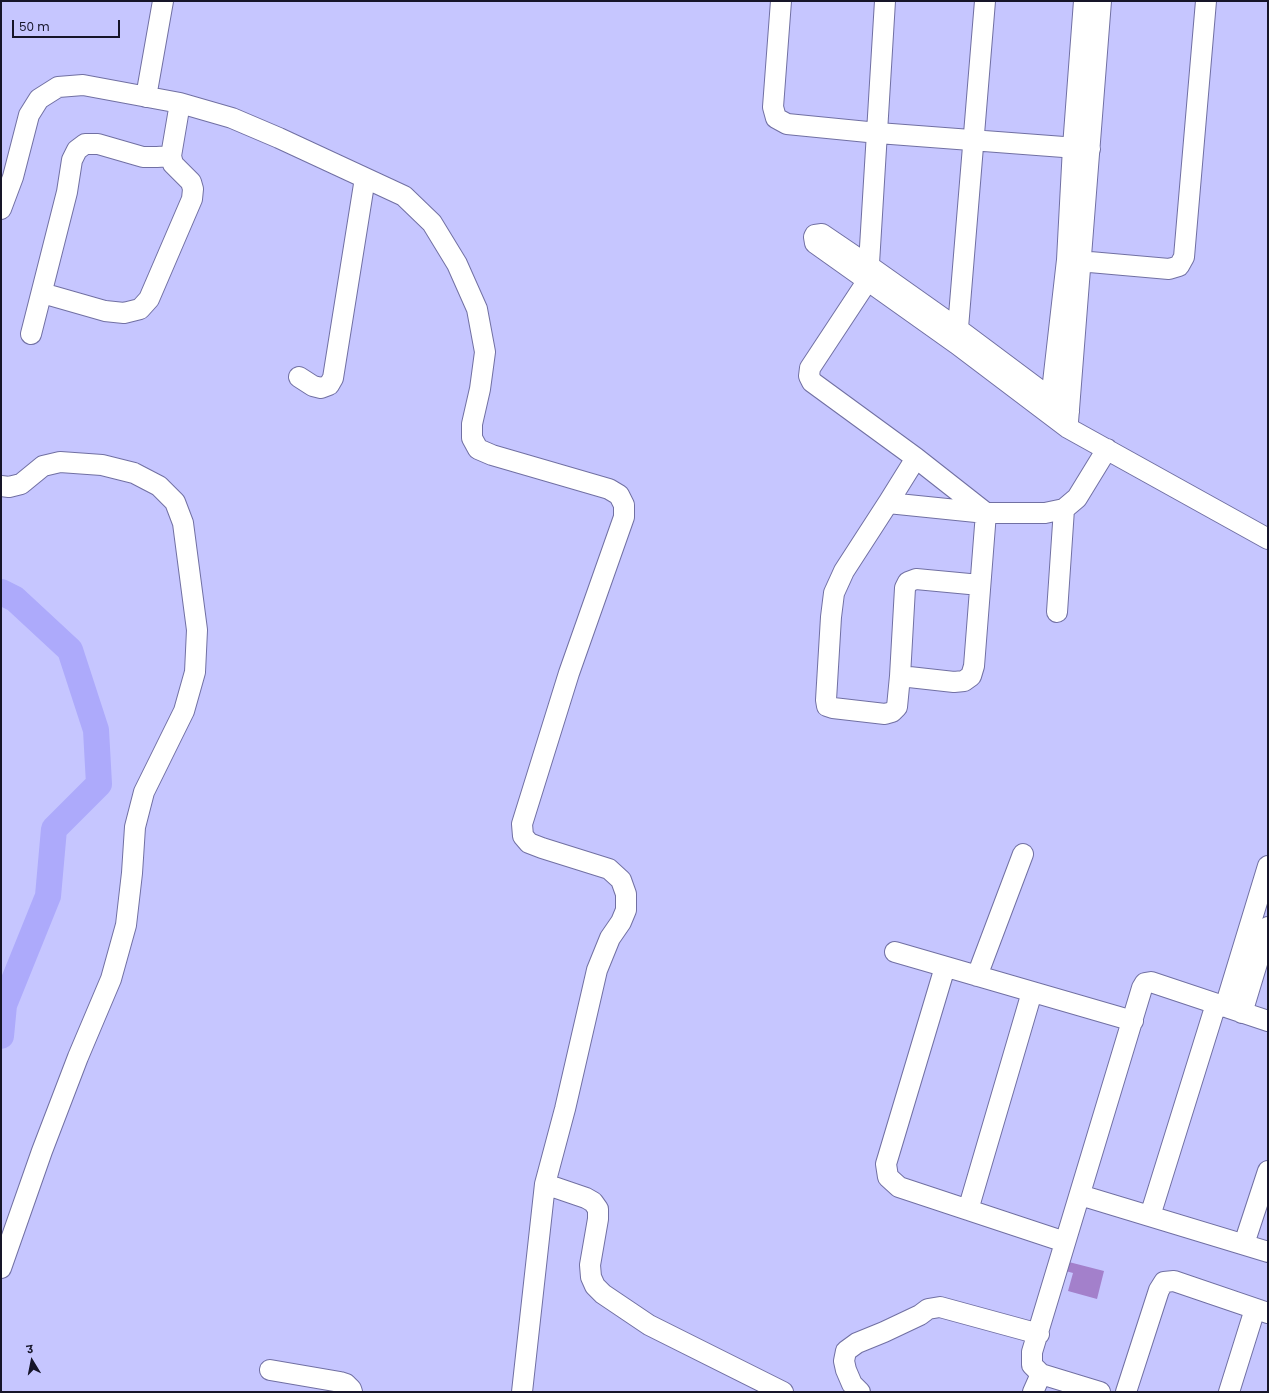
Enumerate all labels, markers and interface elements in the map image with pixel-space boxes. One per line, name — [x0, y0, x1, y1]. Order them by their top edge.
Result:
scale bar — [14, 12, 122, 38]
text: 50 m — [19, 18, 50, 35]
north arrow — [12, 1341, 52, 1381]
text: उ — [25, 1341, 34, 1358]

